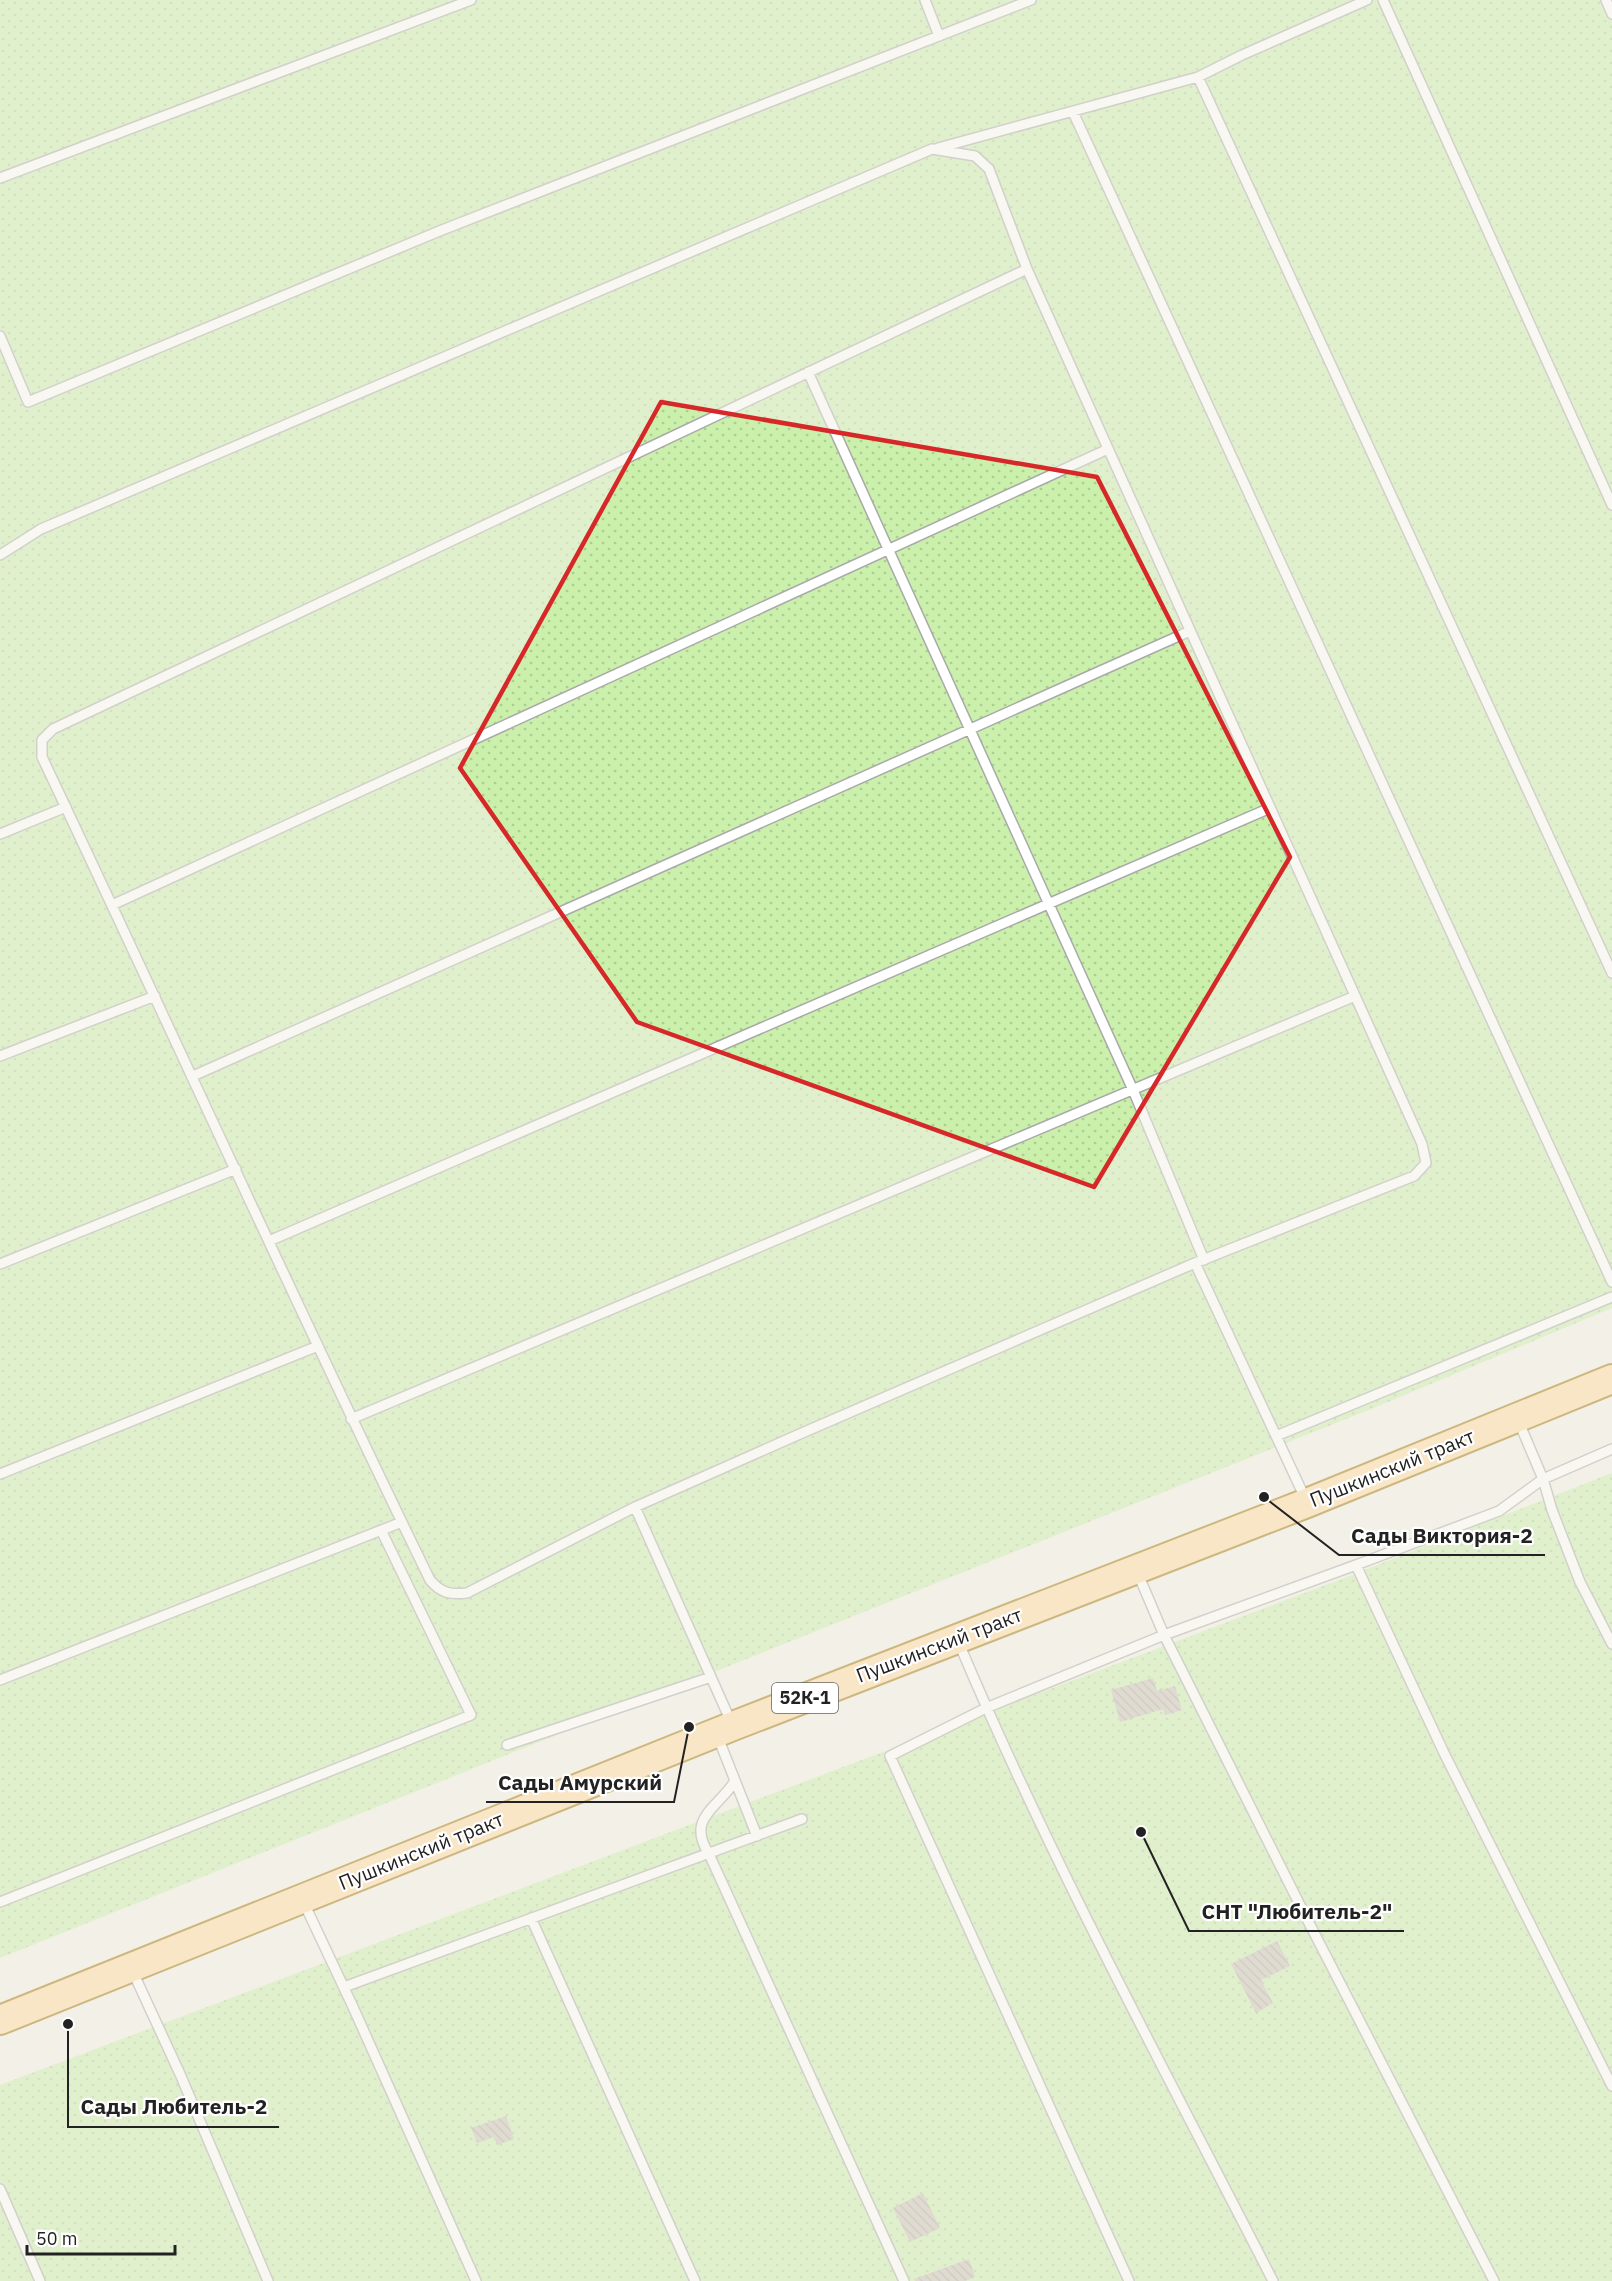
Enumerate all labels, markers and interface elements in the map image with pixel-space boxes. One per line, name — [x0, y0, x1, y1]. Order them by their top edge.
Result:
street label: Пушкинский тракт — [1305, 1422, 1479, 1513]
callout: Сады Виктория-2 — [1339, 1516, 1545, 1555]
text: Сады Виктория-2 — [1351, 1521, 1533, 1549]
street label: Пушкинский тракт — [852, 1600, 1026, 1689]
road number: 52К-1 — [772, 1683, 838, 1713]
callout: Сады Амурский — [486, 1763, 674, 1802]
text: Сады Амурский — [498, 1768, 662, 1796]
street label: Пушкинский тракт — [334, 1805, 508, 1896]
callout: СНТ "Любитель-2" — [1189, 1892, 1404, 1931]
text: СНТ "Любитель-2" — [1202, 1897, 1392, 1925]
callout: Сады Любитель-2 — [68, 2088, 279, 2127]
text: Сады Любитель-2 — [81, 2092, 267, 2120]
scale bar — [27, 2218, 176, 2256]
text: 50 m — [36, 2227, 78, 2250]

